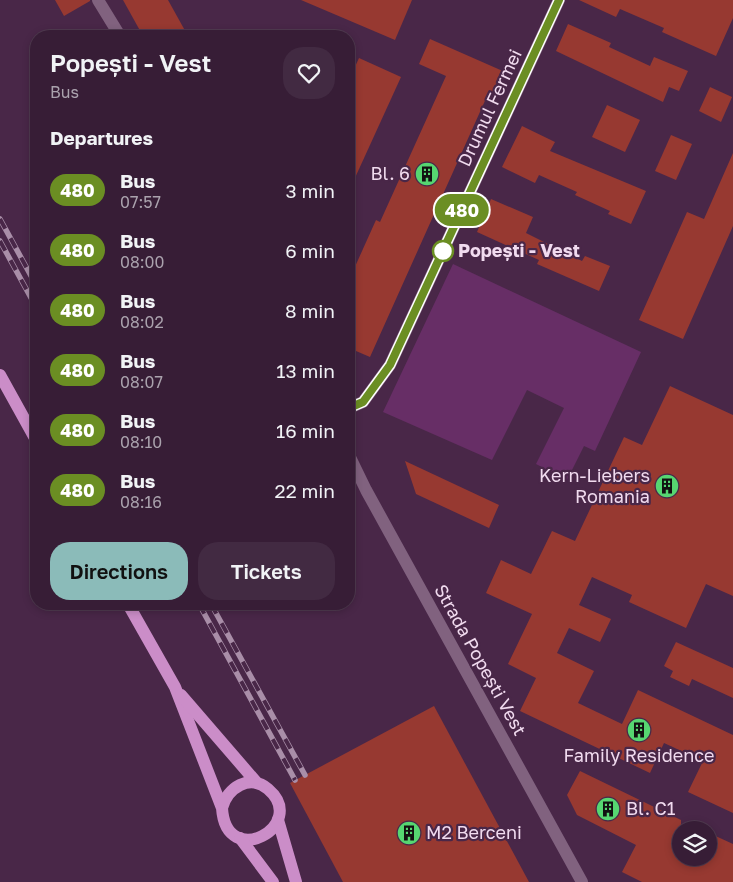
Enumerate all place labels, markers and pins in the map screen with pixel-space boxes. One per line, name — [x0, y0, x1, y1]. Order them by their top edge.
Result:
building icon: Bl. 6 — [414, 161, 440, 187]
place label: Bl. 6 — [370, 162, 410, 184]
place label: Popești - Vest — [458, 239, 580, 261]
marker: Popești - Vest — [432, 240, 454, 262]
place label: Kern-Liebers Romania — [539, 464, 650, 507]
building icon: Kern-Liebers Romania — [654, 473, 680, 499]
building icon: Family Residence — [626, 717, 652, 743]
place label: Family Residence — [564, 744, 714, 766]
building icon: Bl. C1 — [595, 796, 621, 822]
place label: Bl. C1 — [626, 797, 676, 819]
building icon: M2 Berceni — [396, 820, 422, 846]
place label: M2 Berceni — [426, 821, 522, 843]

